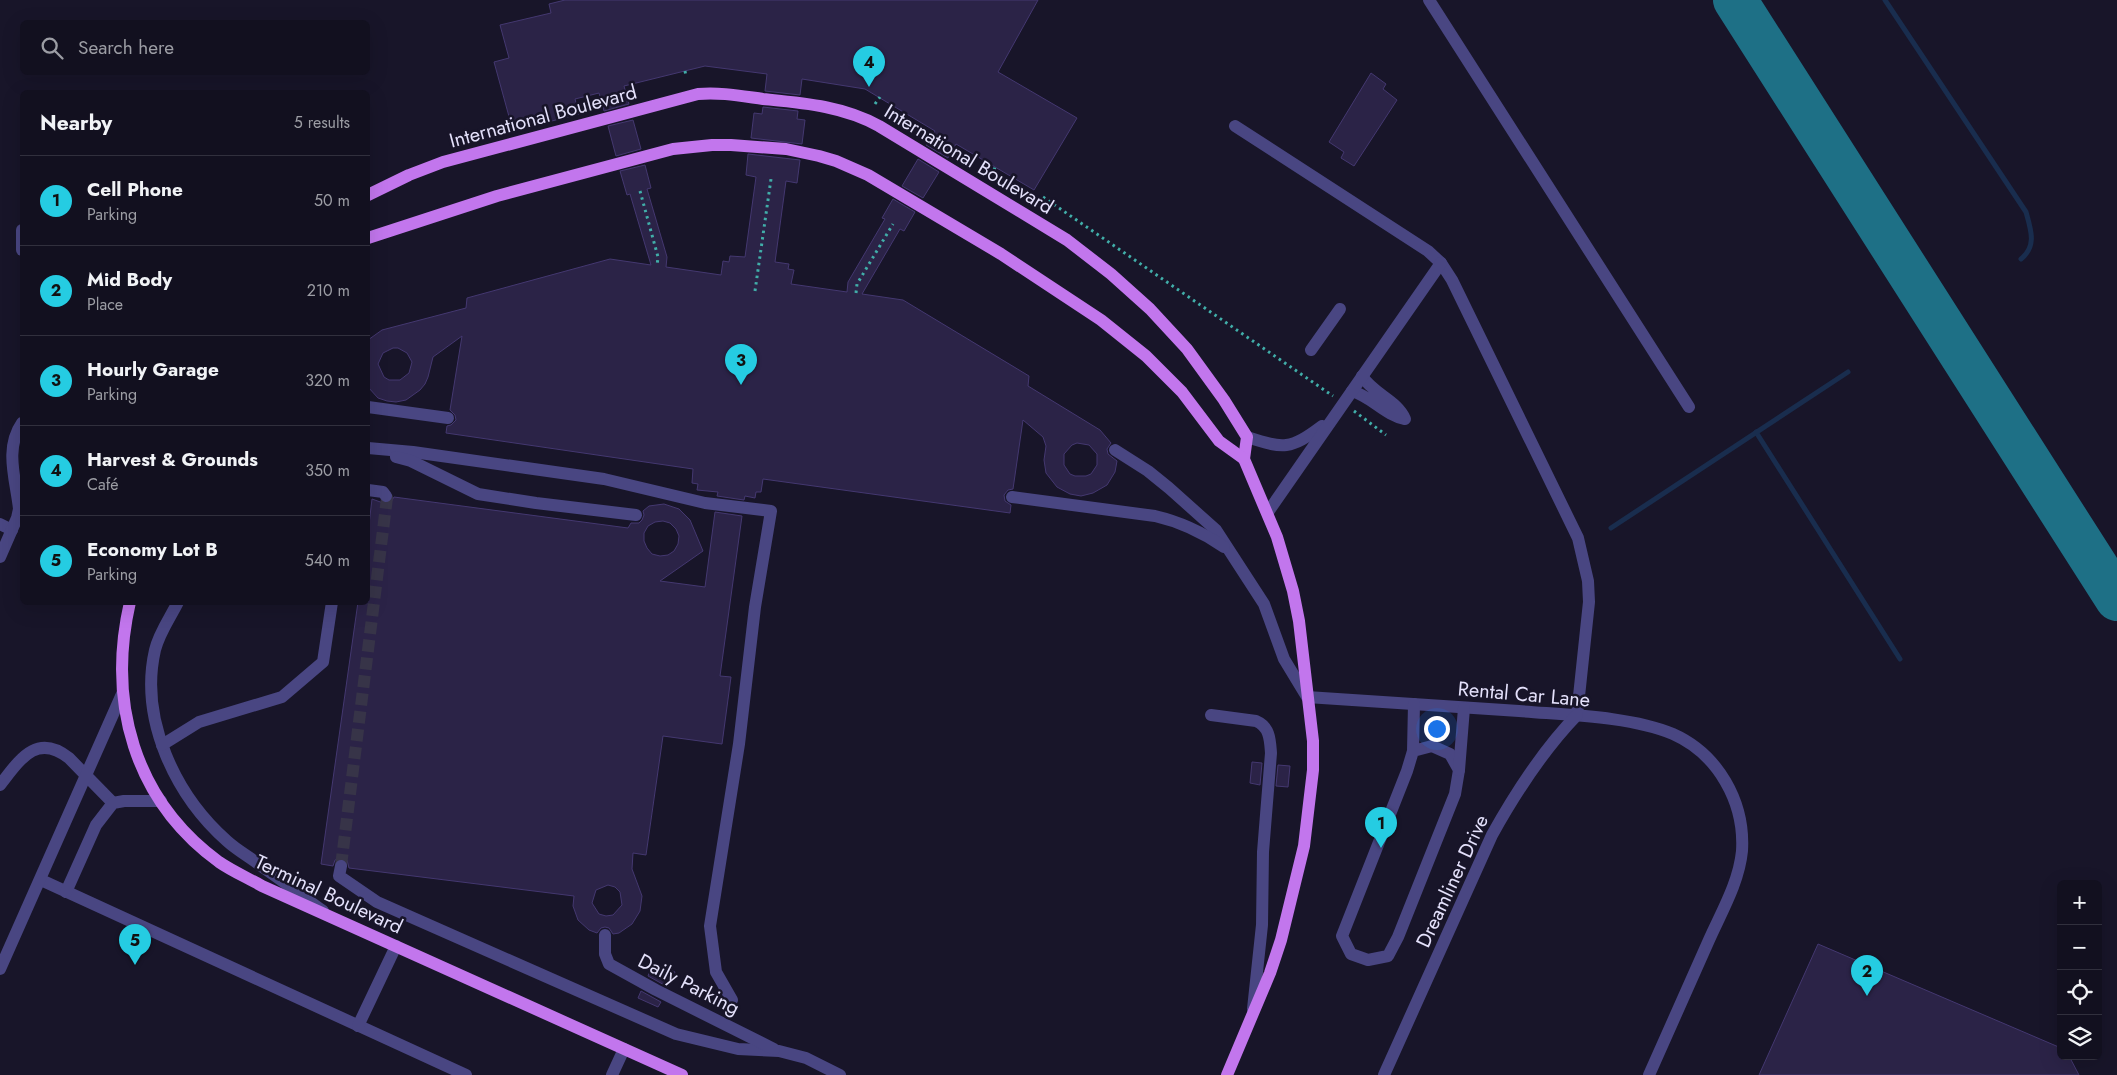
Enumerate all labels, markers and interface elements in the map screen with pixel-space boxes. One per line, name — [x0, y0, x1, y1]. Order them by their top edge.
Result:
search box — [20, 20, 370, 75]
icon: search — [38, 34, 66, 62]
text: Search here — [78, 34, 174, 61]
pin: 4 — [853, 46, 885, 87]
street label: International Boulevard — [446, 78, 640, 155]
street label: International Boulevard — [879, 97, 1059, 222]
text: Nearby — [40, 108, 112, 138]
text: 5 results — [294, 111, 350, 134]
text: Cell Phone — [87, 176, 183, 203]
text: 1 — [52, 189, 60, 212]
text: 50 m — [314, 189, 350, 212]
text: Parking — [87, 203, 137, 226]
text: Mid Body — [87, 266, 172, 293]
text: 2 — [51, 279, 61, 302]
text: 210 m — [307, 279, 350, 302]
text: Place — [87, 293, 123, 316]
pin: 3 — [725, 344, 757, 385]
text: Hourly Garage — [87, 356, 219, 383]
text: 3 — [51, 369, 61, 392]
text: 320 m — [305, 369, 350, 392]
text: Parking — [87, 383, 137, 406]
text: Harvest & Grounds — [87, 446, 258, 473]
text: 4 — [50, 459, 62, 482]
text: 350 m — [305, 459, 350, 482]
text: Café — [87, 473, 118, 496]
text: Economy Lot B — [87, 536, 218, 563]
text: 5 — [51, 549, 61, 572]
text: 540 m — [305, 549, 350, 572]
text: Parking — [87, 563, 137, 586]
street label: Rental Car Lane — [1457, 674, 1591, 715]
your location — [1424, 716, 1450, 742]
pin: 1 — [1365, 807, 1397, 848]
street label: Dreamliner Drive — [1409, 810, 1496, 952]
street label: Terminal Boulevard — [250, 848, 407, 941]
map controls — [2057, 880, 2102, 1060]
button: + — [2057, 880, 2102, 925]
pin: 5 — [119, 924, 151, 965]
button: − — [2057, 925, 2102, 970]
street label: Daily Parking — [633, 946, 745, 1022]
pin: 2 — [1851, 955, 1883, 996]
button: locate — [2057, 970, 2102, 1015]
button: layers — [2057, 1015, 2102, 1060]

